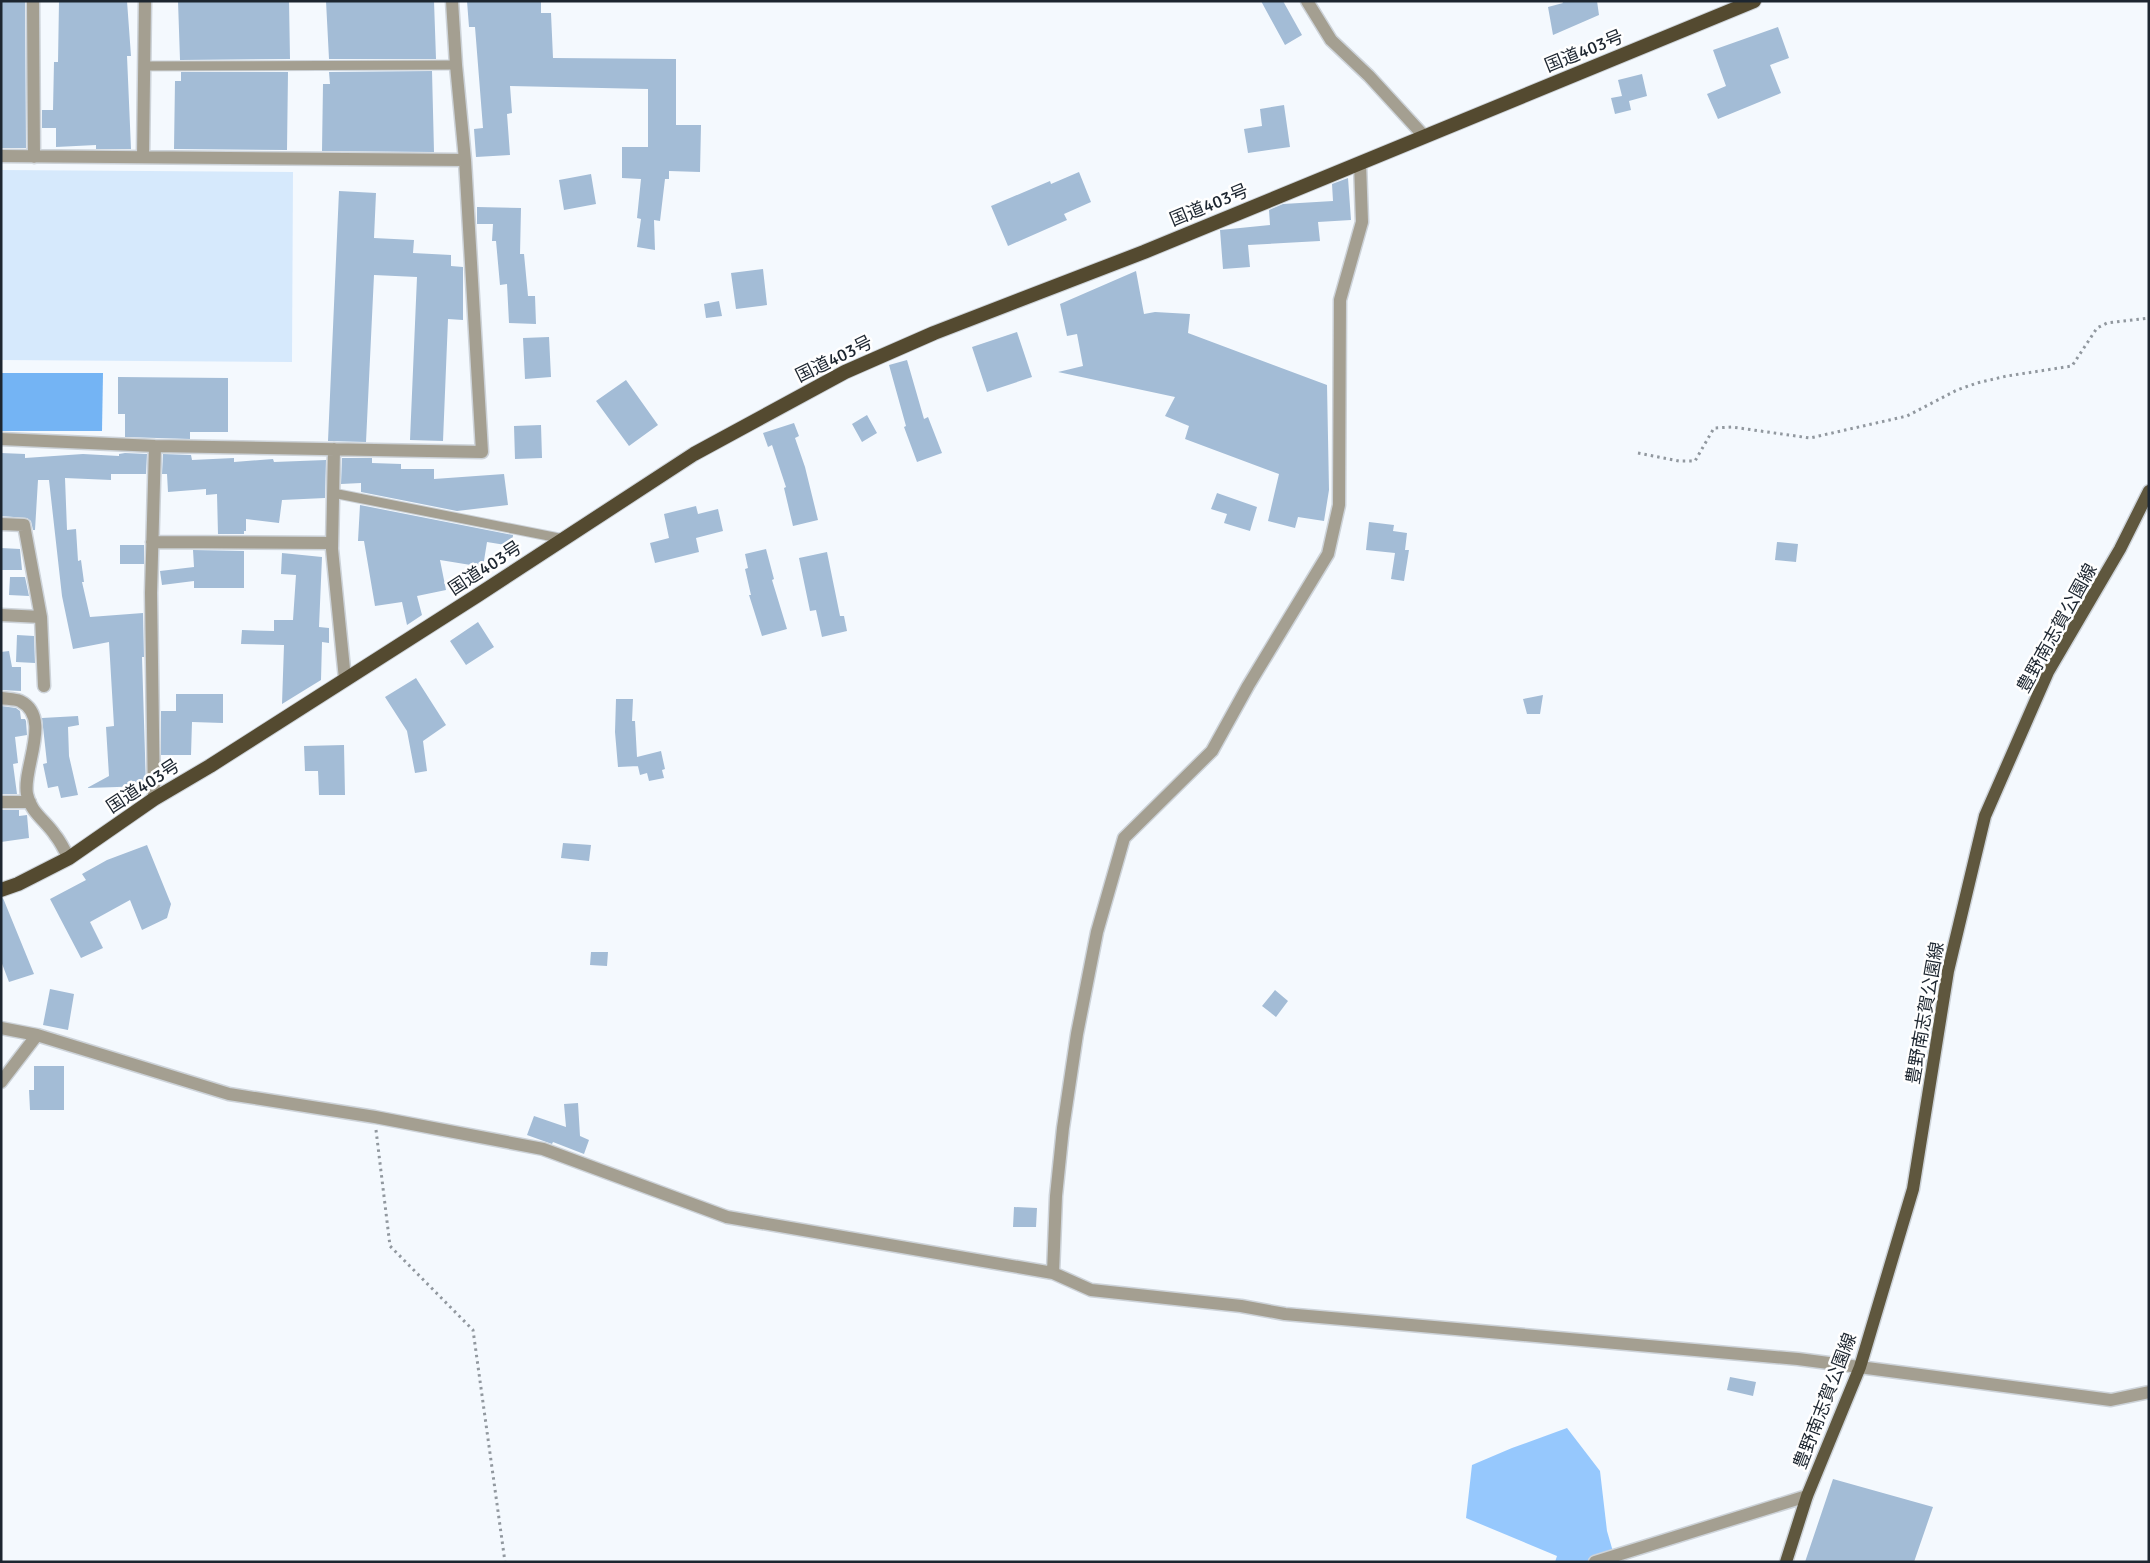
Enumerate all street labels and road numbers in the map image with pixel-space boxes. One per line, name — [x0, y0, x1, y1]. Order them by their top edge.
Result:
street label: 国道403号 — [1541, 25, 1627, 77]
street label: 国道403号 — [1166, 179, 1252, 231]
street label: 国道403号 — [792, 331, 876, 387]
street label: 国道403号 — [444, 536, 526, 600]
street label: 豊野南志賀公園線 — [2012, 560, 2102, 696]
street label: 国道403号 — [102, 754, 184, 818]
street label: 豊野南志賀公園線 — [1902, 940, 1948, 1086]
street label: 豊野南志賀公園線 — [1789, 1330, 1861, 1472]

